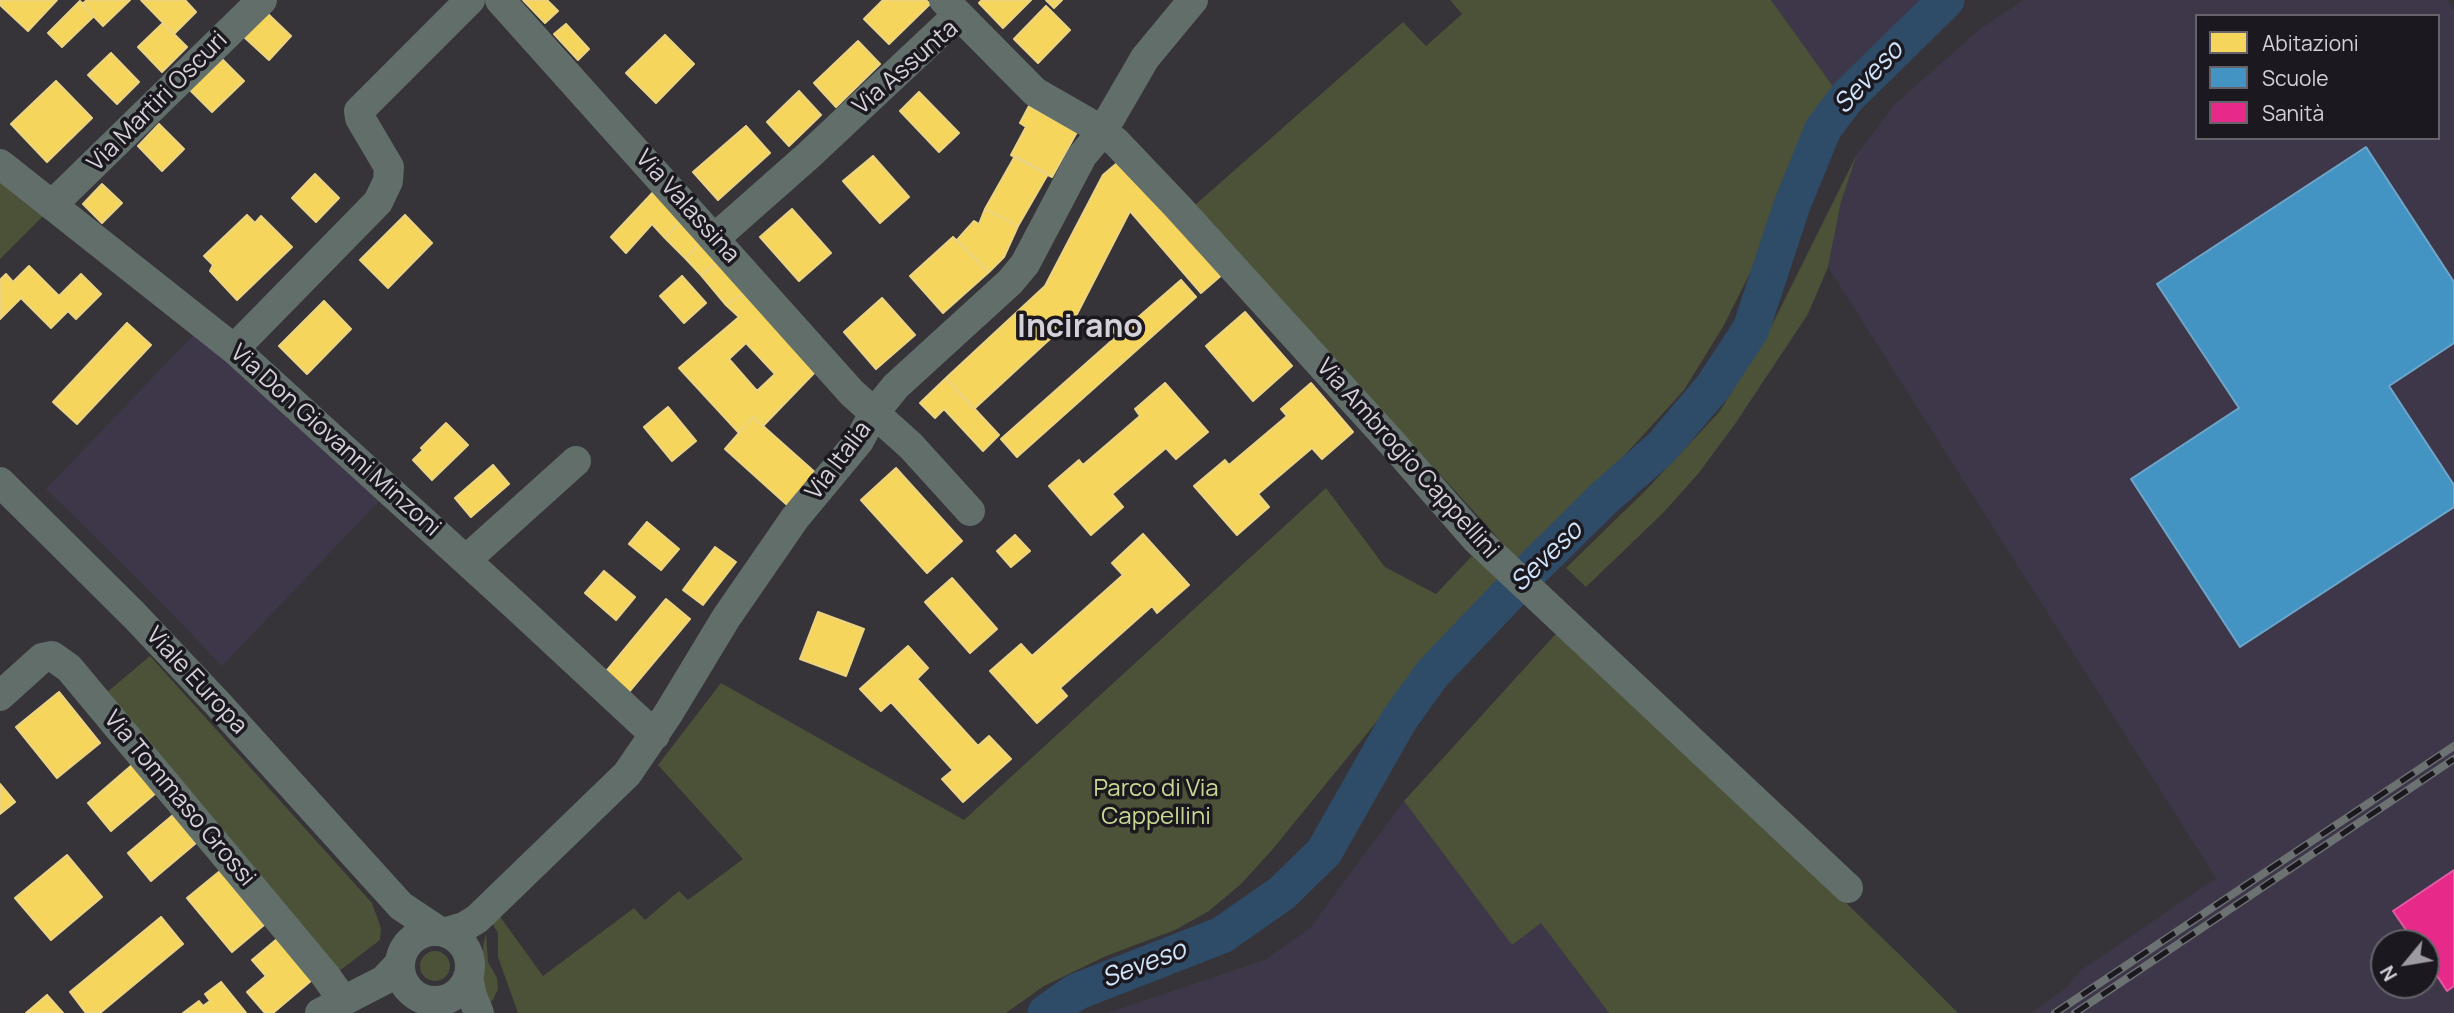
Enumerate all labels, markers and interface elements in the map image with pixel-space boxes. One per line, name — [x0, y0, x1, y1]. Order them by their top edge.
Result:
legend — [2195, 14, 2440, 140]
street label: Via Assunta — [848, 15, 964, 121]
street label: Via Martiri Oscuri — [82, 26, 234, 178]
text: Abitazioni — [2262, 29, 2359, 57]
water label: Seveso — [1828, 35, 1910, 121]
text: Scuole — [2262, 64, 2329, 92]
text: Sanità — [2262, 99, 2324, 127]
street label: Via Valassina — [629, 145, 745, 269]
district label: Incirano — [1017, 309, 1143, 347]
street label: Via Don Giovanni Minzoni — [224, 339, 446, 543]
street label: Via Ambrogio Cappellini — [1310, 353, 1504, 565]
street label: Via Italia — [800, 416, 878, 506]
water label: Seveso — [1505, 515, 1589, 599]
street label: Viale Europa — [139, 622, 253, 740]
street label: Via Tommaso Grossi — [97, 705, 261, 893]
park label: Parco di Via Cappellini — [1093, 775, 1219, 831]
north arrow — [2370, 929, 2440, 999]
water label: Seveso — [1098, 935, 1190, 995]
text: N — [2374, 961, 2403, 986]

